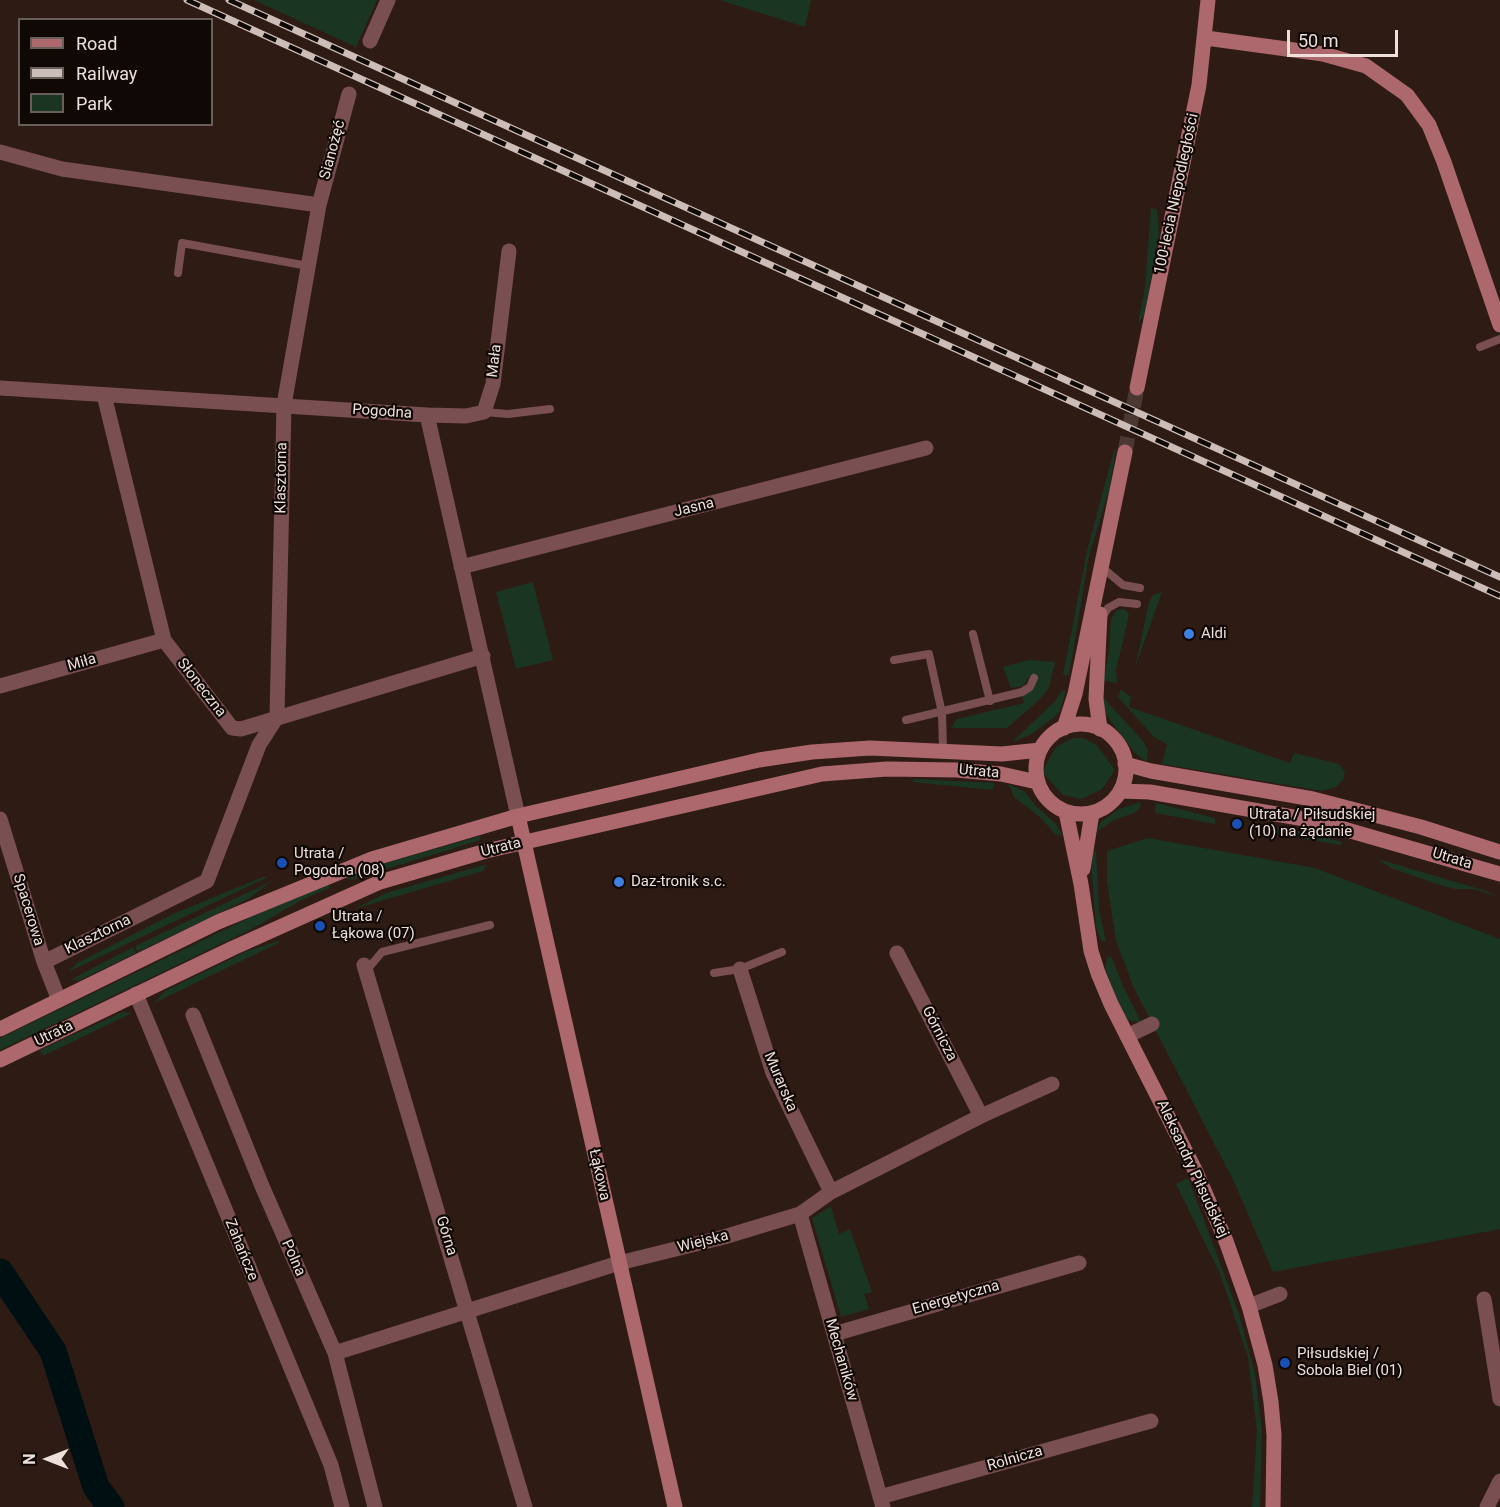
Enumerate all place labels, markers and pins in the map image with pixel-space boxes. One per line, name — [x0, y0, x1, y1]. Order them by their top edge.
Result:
place label: Aldi — [1201, 625, 1227, 643]
marker: Aldi — [1182, 627, 1196, 641]
place label: Utrata / Piłsudskiej (10) na żądanie — [1249, 806, 1375, 841]
marker: Utrata / Piłsudskiej (10) na żądanie — [1230, 817, 1244, 831]
place label: Utrata / Pogodna (08) — [294, 845, 385, 880]
marker: Utrata / Pogodna (08) — [275, 856, 289, 870]
place label: Daz-tronik s.c. — [631, 873, 726, 891]
marker: Daz-tronik s.c. — [612, 875, 626, 889]
place label: Utrata / Łąkowa (07) — [332, 908, 415, 943]
marker: Utrata / Łąkowa (07) — [313, 919, 327, 933]
place label: Piłsudskiej / Sobola Biel (01) — [1297, 1345, 1402, 1380]
marker: Piłsudskiej / Sobola Biel (01) — [1278, 1356, 1292, 1370]

